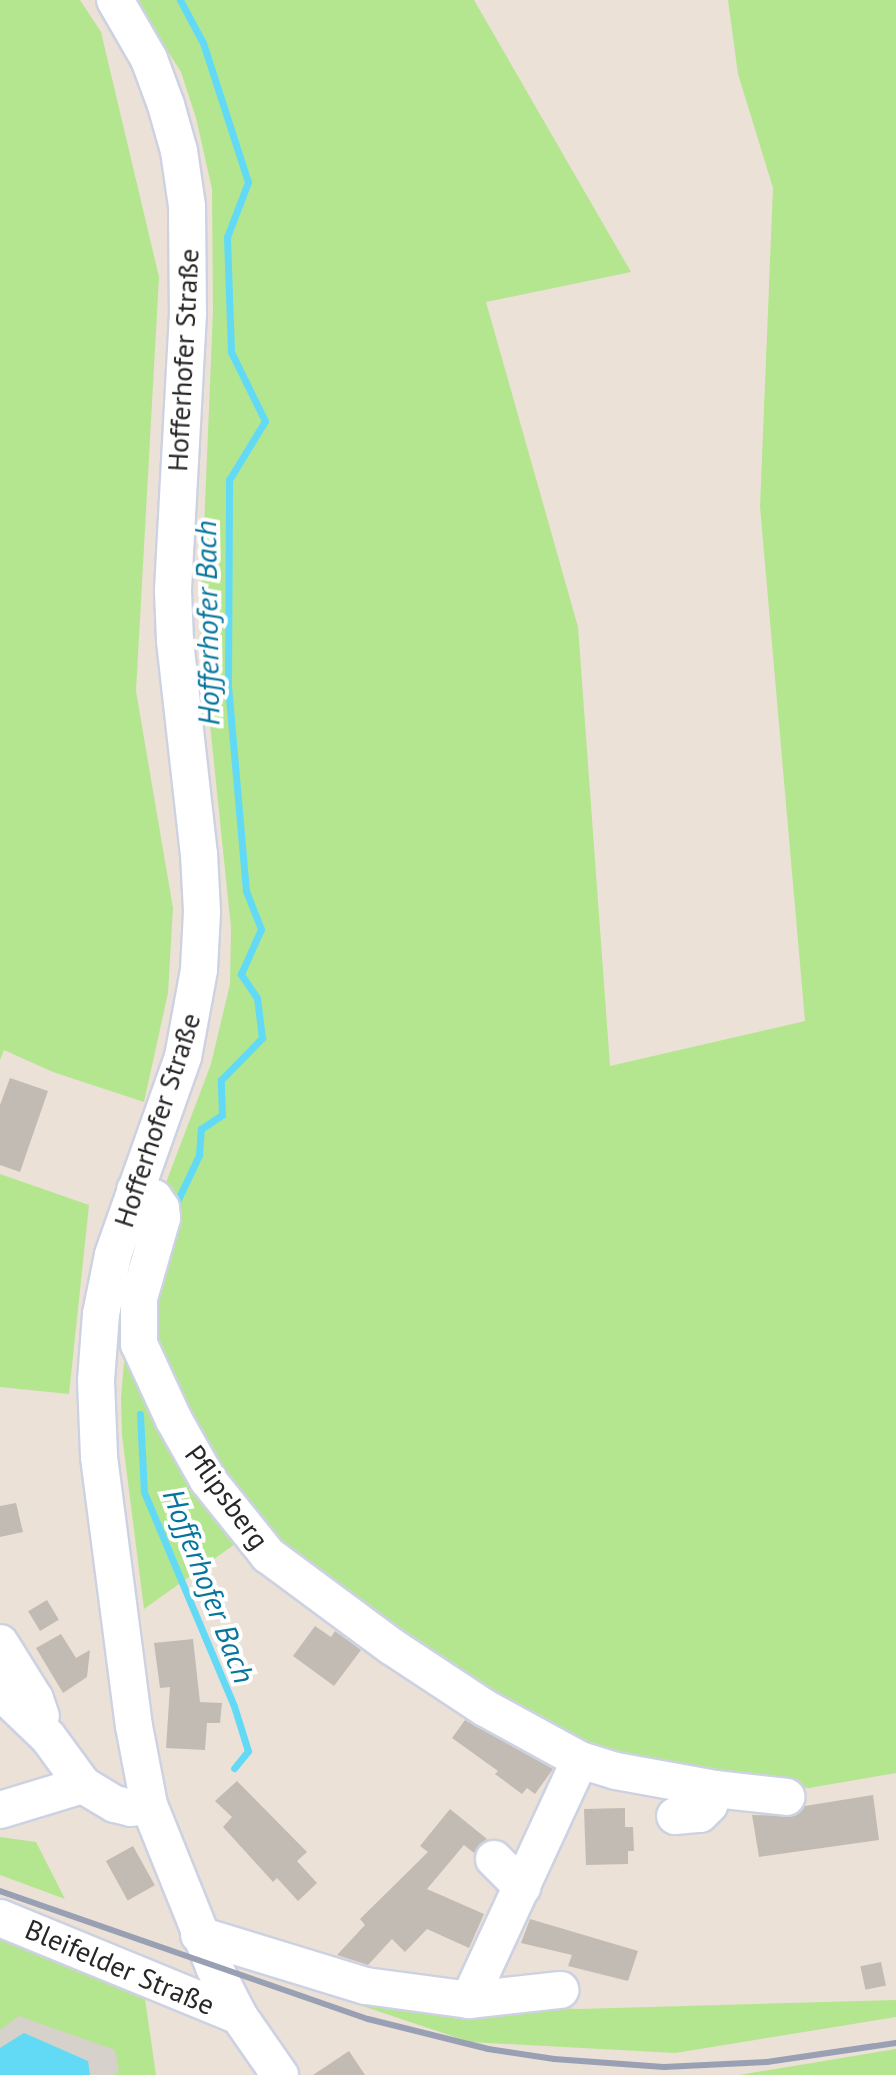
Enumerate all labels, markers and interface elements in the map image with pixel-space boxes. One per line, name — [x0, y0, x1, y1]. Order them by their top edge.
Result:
street label: Hofferhofer Straße — [160, 248, 206, 472]
water label: Hofferhofer Bach — [187, 520, 227, 726]
street label: Hofferhofer Straße — [107, 1009, 207, 1231]
street label: Pflipsberg — [178, 1438, 276, 1556]
water label: Hofferhofer Bach — [155, 1484, 263, 1688]
street label: Bleifelder Straße — [20, 1912, 220, 2022]

